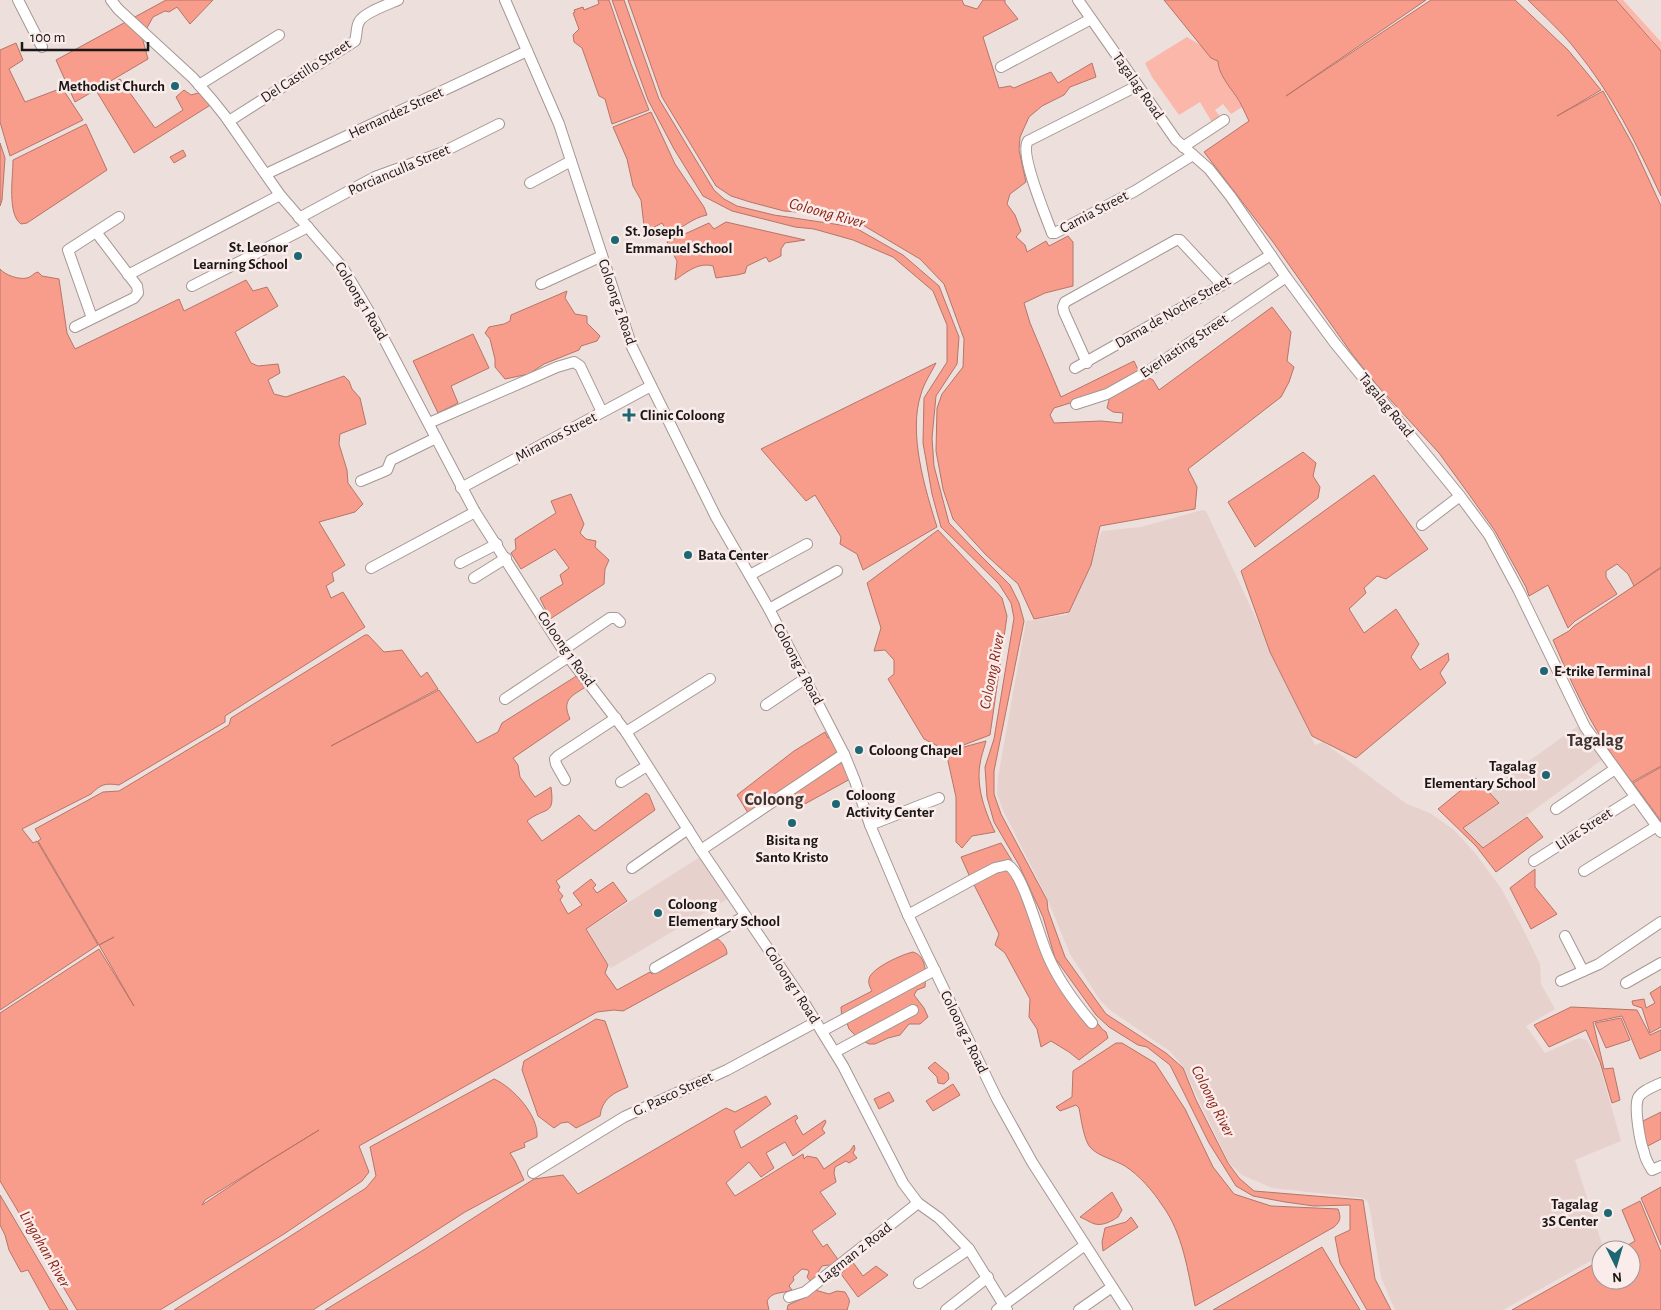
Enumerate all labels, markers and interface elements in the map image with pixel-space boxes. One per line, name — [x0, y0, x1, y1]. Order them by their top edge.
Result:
scale bar — [22, 20, 149, 52]
text: 100 m — [30, 30, 65, 45]
street label: Del Castillo Street — [258, 36, 354, 106]
street label: Tagalag Road — [1110, 50, 1167, 122]
place label: Methodist Church — [58, 79, 165, 94]
marker: Methodist Church — [169, 80, 181, 92]
street label: Hernandez Street — [346, 84, 446, 141]
street label: Porcianculla Street — [346, 142, 452, 198]
street label: Camia Street — [1057, 188, 1131, 236]
water label: Coloong River — [787, 195, 867, 231]
place label: St. Joseph Emmanuel School — [625, 224, 732, 256]
marker: St. Joseph Emmanuel School — [609, 234, 621, 246]
place label: St. Leonor Learning School — [193, 240, 289, 272]
marker: St. Leonor Learning School — [292, 250, 304, 262]
street label: Coloong 2 Road — [595, 257, 639, 347]
street label: Coloong 1 Road — [332, 259, 390, 343]
street label: Dama de Noche Street — [1113, 273, 1233, 351]
street label: Everlasting Street — [1137, 311, 1231, 381]
street label: Tagalag Road — [1356, 370, 1416, 440]
marker: Clinic Coloong — [622, 408, 636, 422]
place label: Clinic Coloong — [640, 408, 725, 423]
street label: Miramos Street — [513, 409, 599, 465]
place label: Bata Center — [698, 548, 769, 563]
marker: Bata Center — [682, 549, 694, 561]
street label: Coloong 1 Road — [535, 609, 598, 690]
street label: Coloong 2 Road — [770, 621, 826, 707]
water label: Coloong River — [977, 631, 1007, 711]
place label: E-trike Terminal — [1554, 664, 1651, 679]
marker: E-trike Terminal — [1538, 665, 1550, 677]
district label: Tagalag — [1567, 732, 1624, 750]
place label: Coloong Chapel — [869, 743, 962, 758]
marker: Coloong Chapel — [853, 744, 865, 756]
place label: Tagalag Elementary School — [1424, 759, 1536, 791]
marker: Tagalag Elementary School — [1540, 769, 1552, 781]
place label: Coloong Activity Center — [846, 788, 935, 820]
district label: Coloong — [745, 791, 804, 809]
marker: Coloong Activity Center — [830, 798, 842, 810]
street label: Lilac Street — [1553, 805, 1615, 853]
marker: Bisita ng Santo Kristo — [786, 817, 798, 829]
place label: Bisita ng Santo Kristo — [756, 833, 828, 865]
place label: Coloong Elementary School — [668, 897, 780, 929]
marker: Coloong Elementary School — [652, 907, 664, 919]
street label: Coloong 1 Road — [762, 944, 822, 1026]
street label: Coloong 2 Road — [938, 988, 991, 1076]
water label: Coloong River — [1188, 1063, 1238, 1140]
street label: G. Pasco Street — [631, 1069, 715, 1119]
place label: Tagalag 3S Center — [1542, 1197, 1599, 1229]
marker: Tagalag 3S Center — [1602, 1207, 1614, 1219]
water label: Lingahan River — [17, 1208, 74, 1291]
street label: Lagman 2 Road — [815, 1220, 895, 1286]
north arrow — [1591, 1240, 1641, 1290]
text: N — [1612, 1270, 1623, 1284]

